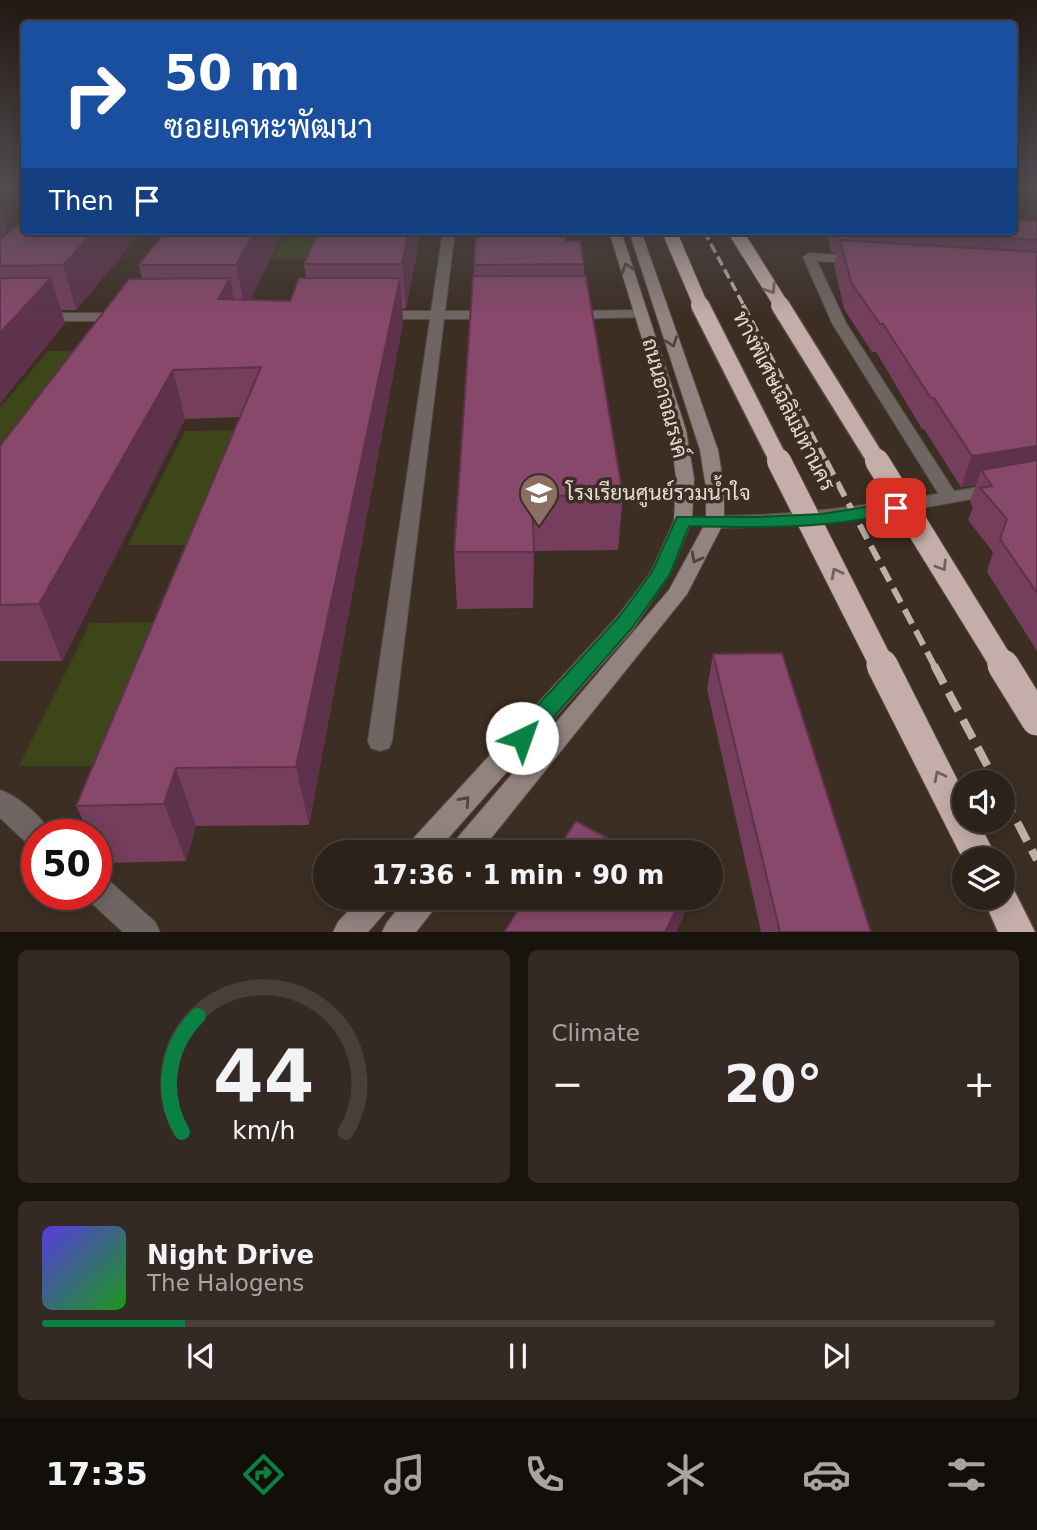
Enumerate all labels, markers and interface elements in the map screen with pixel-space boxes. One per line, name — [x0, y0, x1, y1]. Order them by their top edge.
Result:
text: 50 m — [164, 45, 300, 102]
icon: right — [49, 49, 140, 140]
text: ซอยเคหะพัฒนา — [164, 108, 373, 146]
icon: arrive — [128, 182, 166, 220]
text: Then — [49, 186, 114, 216]
one-way arrow — [621, 262, 635, 274]
one-way arrow — [763, 281, 776, 294]
street label: ทางพิเศษเฉลิมมหานคร — [728, 307, 840, 495]
street label: ถนนอาจณรงค์ — [637, 335, 694, 460]
one-way arrow — [664, 336, 678, 348]
school or university icon: โรงเรียนศูนย์รวมน้ำใจ — [518, 472, 560, 527]
place label: โรงเรียนศูนย์รวมน้ำใจ — [565, 475, 751, 508]
pin — [866, 478, 926, 538]
icon: arrive — [877, 489, 915, 527]
one-way arrow — [690, 551, 704, 563]
one-way arrow — [934, 558, 947, 571]
one-way arrow — [831, 568, 844, 580]
position arrow — [485, 701, 559, 775]
map controls — [952, 770, 1015, 910]
button: sound — [952, 770, 1015, 833]
one-way arrow — [933, 771, 947, 784]
one-way arrow — [457, 797, 469, 810]
speed limit sign: 50 — [21, 819, 112, 910]
button: layers — [952, 847, 1015, 910]
text: 17:36 · 1 min · 90 m — [372, 860, 664, 890]
text: Climate — [552, 1020, 640, 1046]
text: 44 — [213, 1035, 314, 1120]
text: 20° — [724, 1054, 822, 1114]
text: − — [552, 1062, 583, 1106]
text: + — [963, 1062, 995, 1106]
text: km/h — [232, 1116, 295, 1145]
text: Night Drive — [147, 1240, 314, 1270]
text: The Halogens — [147, 1270, 304, 1296]
icon: previous — [182, 1337, 220, 1375]
icon: pause — [499, 1337, 537, 1375]
icon: next — [817, 1337, 855, 1375]
icon: directions — [239, 1450, 288, 1499]
icon: music — [380, 1450, 429, 1499]
icon: phone — [520, 1450, 569, 1499]
icon: climate — [661, 1450, 710, 1499]
icon: car — [802, 1450, 851, 1499]
icon: filters — [942, 1450, 991, 1499]
text: 17:35 — [46, 1455, 148, 1493]

